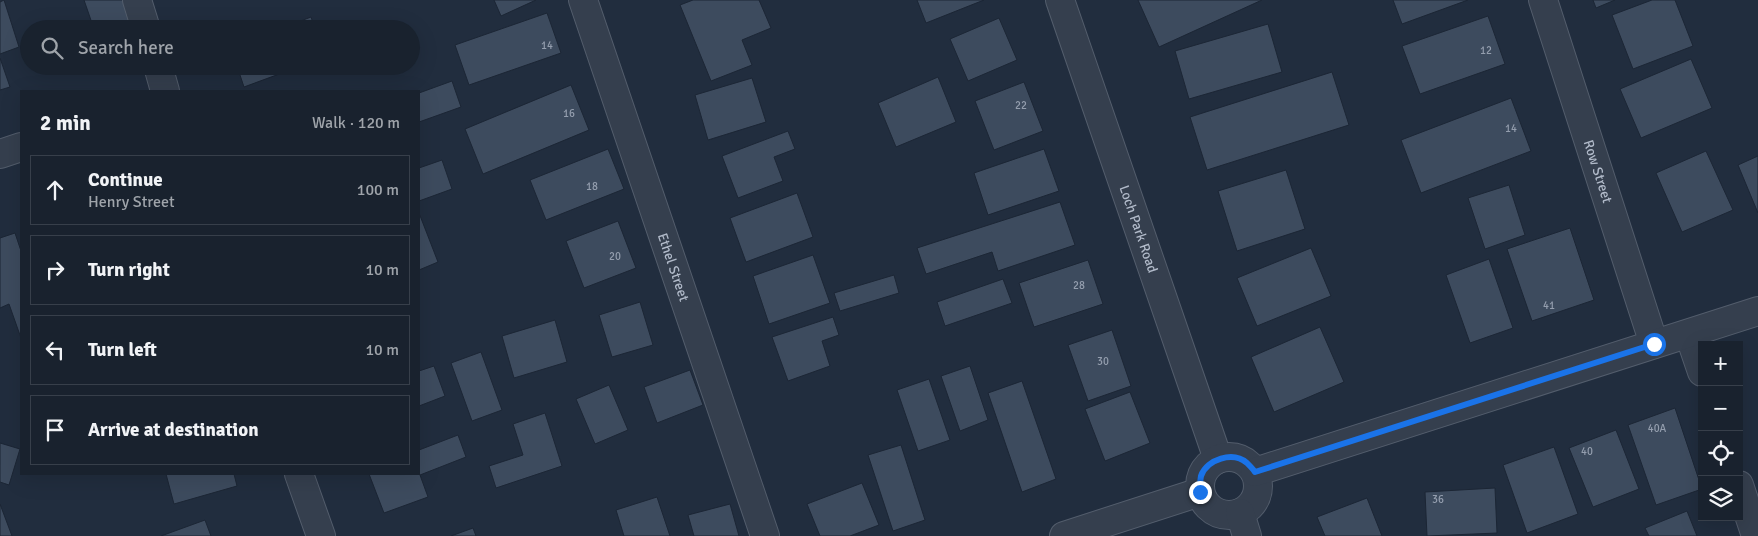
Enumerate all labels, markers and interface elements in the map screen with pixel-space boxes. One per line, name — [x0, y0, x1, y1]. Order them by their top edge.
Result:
search box — [20, 20, 420, 75]
icon: search — [38, 34, 66, 62]
text: Search here — [78, 36, 174, 60]
house number: 14 — [541, 39, 553, 52]
house number: 12 — [1480, 44, 1492, 57]
house number: 22 — [1015, 99, 1027, 112]
house number: 16 — [563, 107, 575, 120]
text: 2 min — [40, 110, 91, 136]
text: Walk · 120 m — [312, 113, 400, 133]
house number: 14 — [1505, 122, 1517, 135]
street label: Row Street — [1580, 138, 1616, 205]
text: Continue — [88, 168, 163, 192]
icon: ahead — [41, 176, 69, 204]
text: 100 m — [357, 180, 399, 200]
house number: 18 — [586, 180, 598, 193]
street label: Loch Park Road — [1116, 183, 1162, 275]
text: Henry Street — [88, 192, 175, 212]
street label: Ethel Street — [654, 231, 693, 304]
house number: 20 — [609, 250, 621, 263]
icon: right — [41, 256, 69, 284]
text: Turn right — [88, 258, 170, 282]
text: 10 m — [365, 260, 399, 280]
house number: 28 — [1073, 279, 1085, 292]
house number: 41 — [1543, 299, 1555, 312]
route start — [1643, 333, 1666, 356]
icon: left — [41, 336, 69, 364]
text: Turn left — [88, 338, 157, 362]
text: 10 m — [365, 340, 399, 360]
map controls — [1698, 341, 1743, 521]
button: + — [1698, 341, 1743, 386]
house number: 30 — [1097, 355, 1109, 368]
button: − — [1698, 386, 1743, 431]
icon: arrive — [41, 416, 69, 444]
text: Arrive at destination — [88, 418, 259, 442]
house number: 40A — [1648, 422, 1667, 435]
button: locate — [1698, 431, 1743, 476]
house number: 40 — [1581, 445, 1593, 458]
button: layers — [1698, 476, 1743, 521]
route end — [1189, 481, 1212, 504]
house number: 36 — [1432, 493, 1444, 506]

